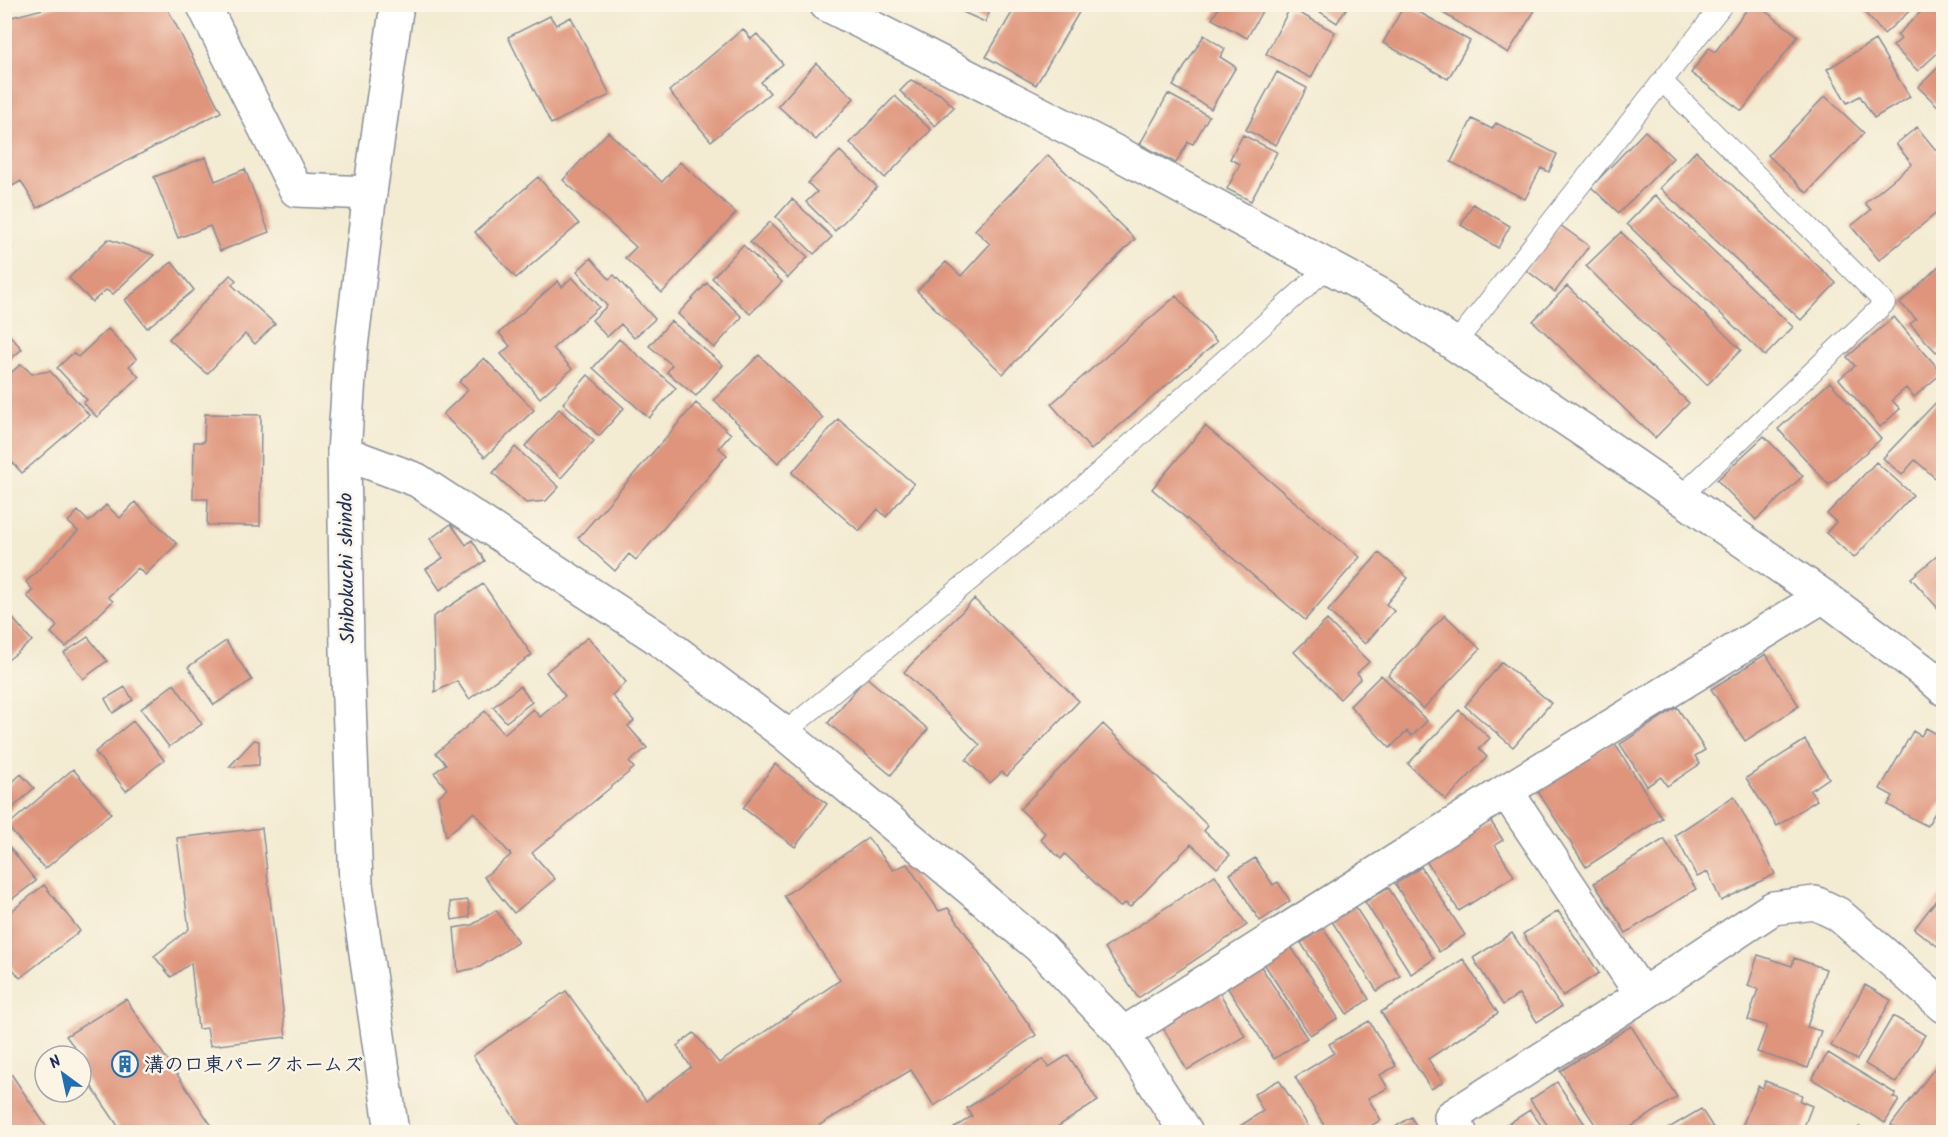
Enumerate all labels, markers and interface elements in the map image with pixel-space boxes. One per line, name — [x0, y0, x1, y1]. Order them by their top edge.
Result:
street label: Shibokuchi shindo — [331, 492, 365, 644]
north arrow — [33, 1044, 93, 1104]
text: N — [45, 1049, 67, 1076]
building icon: 溝の口東パークホームズ — [110, 1049, 140, 1079]
place label: 溝の口東パークホームズ — [144, 1050, 363, 1082]

